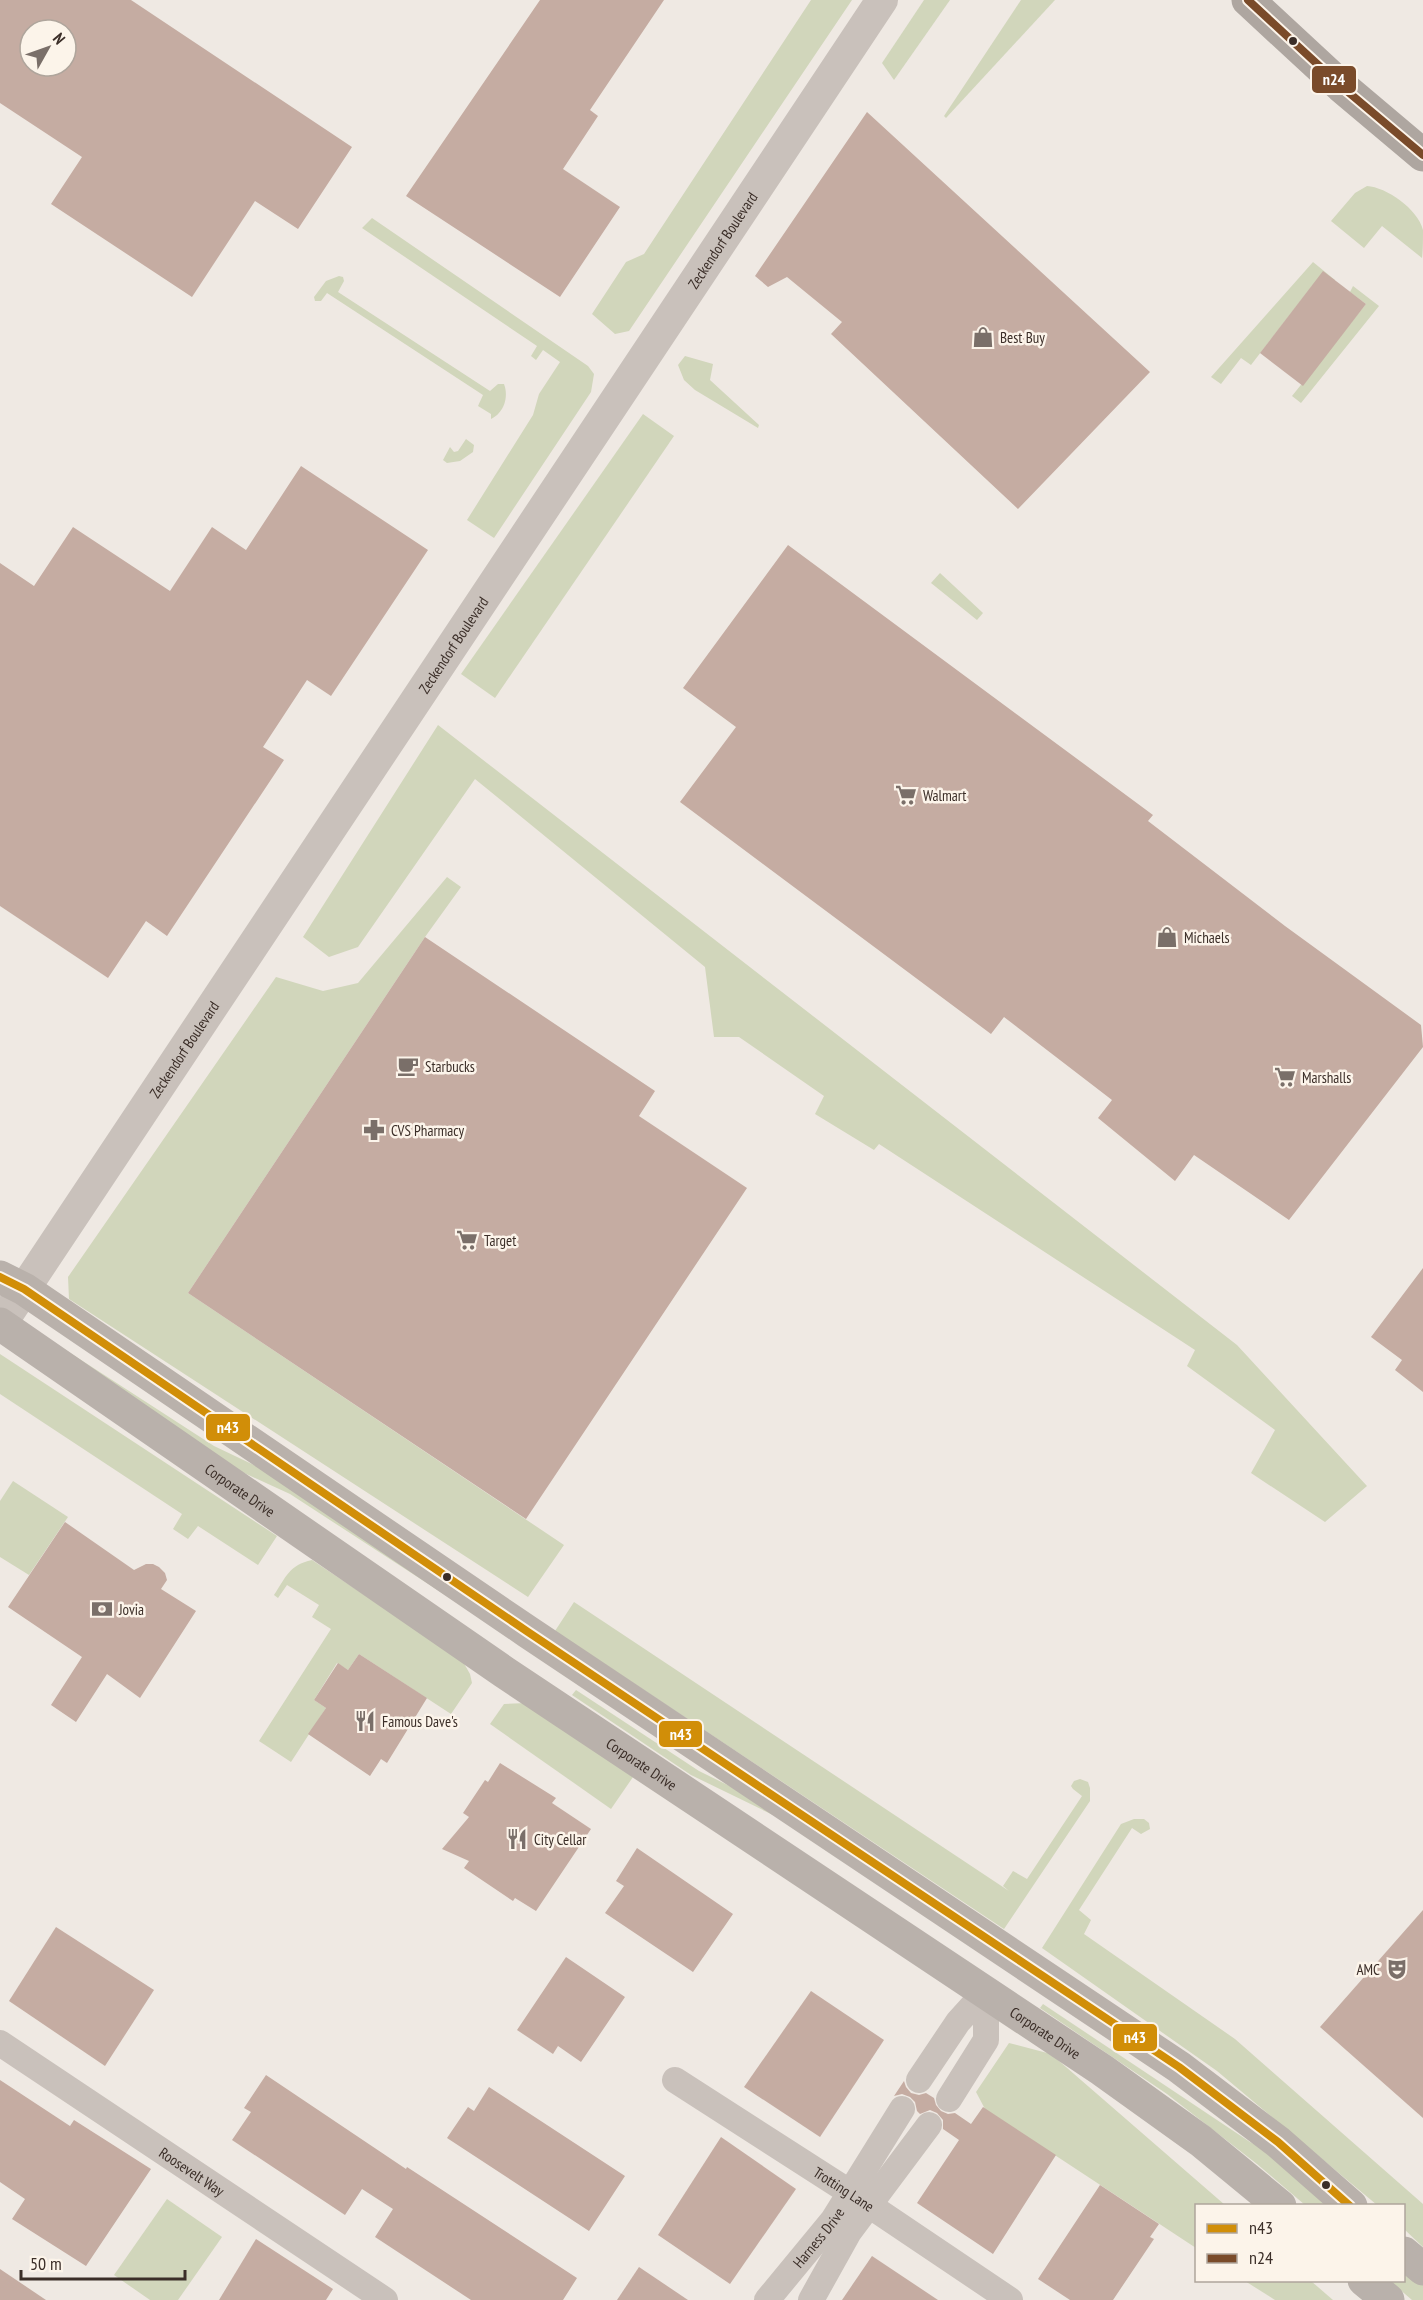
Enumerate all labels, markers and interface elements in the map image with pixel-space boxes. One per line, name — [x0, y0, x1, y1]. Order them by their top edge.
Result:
north arrow — [18, 18, 78, 78]
text: N — [49, 29, 70, 48]
unlabelled marker — [1287, 35, 1299, 47]
line badge: n24 — [1311, 65, 1357, 94]
text: n24 — [1323, 69, 1346, 89]
street label: Zeckendorf Boulevard — [683, 188, 761, 292]
shop icon: Best Buy — [971, 325, 995, 349]
place label: Best Buy — [1000, 328, 1045, 347]
street label: Zeckendorf Boulevard — [414, 593, 492, 697]
supermarket icon: Walmart — [894, 783, 918, 807]
place label: Walmart — [923, 786, 966, 805]
shop icon: Michaels — [1155, 925, 1179, 949]
place label: Michaels — [1184, 928, 1230, 947]
street label: Zeckendorf Boulevard — [145, 997, 223, 1101]
cafe icon: Starbucks — [396, 1054, 420, 1078]
place label: Starbucks — [425, 1057, 475, 1076]
supermarket icon: Marshalls — [1273, 1065, 1297, 1089]
place label: Marshalls — [1302, 1068, 1351, 1087]
pharmacy icon: CVS Pharmacy — [362, 1118, 386, 1142]
place label: CVS Pharmacy — [391, 1121, 464, 1140]
supermarket icon: Target — [455, 1228, 479, 1252]
place label: Target — [484, 1231, 516, 1250]
line badge: n43 — [205, 1413, 251, 1442]
text: n43 — [217, 1417, 239, 1437]
street label: Corporate Drive — [202, 1459, 279, 1521]
unlabelled marker — [441, 1571, 453, 1583]
bank icon: Jovia — [90, 1597, 114, 1621]
place label: Jovia — [118, 1600, 144, 1619]
restaurant icon: Famous Dave's — [353, 1709, 377, 1733]
place label: Famous Dave's — [382, 1712, 458, 1731]
line badge: n43 — [658, 1720, 703, 1748]
text: n43 — [670, 1724, 692, 1744]
street label: Corporate Drive — [603, 1733, 681, 1794]
restaurant icon: City Cellar — [505, 1827, 529, 1851]
place label: City Cellar — [534, 1830, 587, 1849]
theatre icon: AMC — [1385, 1957, 1409, 1981]
place label: AMC — [1356, 1960, 1380, 1979]
street label: Corporate Drive — [1007, 2002, 1085, 2063]
line badge: n43 — [1112, 2023, 1158, 2052]
text: n43 — [1124, 2027, 1146, 2047]
street label: Roosevelt Way — [156, 2143, 229, 2200]
street label: Trotting Lane — [810, 2162, 878, 2215]
unlabelled marker — [1320, 2179, 1332, 2191]
street label: Harness Drive — [788, 2204, 848, 2271]
legend — [1195, 2204, 1405, 2282]
text: n43 — [1249, 2216, 1273, 2239]
scale bar — [21, 2243, 184, 2281]
text: n24 — [1249, 2246, 1273, 2269]
text: 50 m — [30, 2252, 62, 2275]

